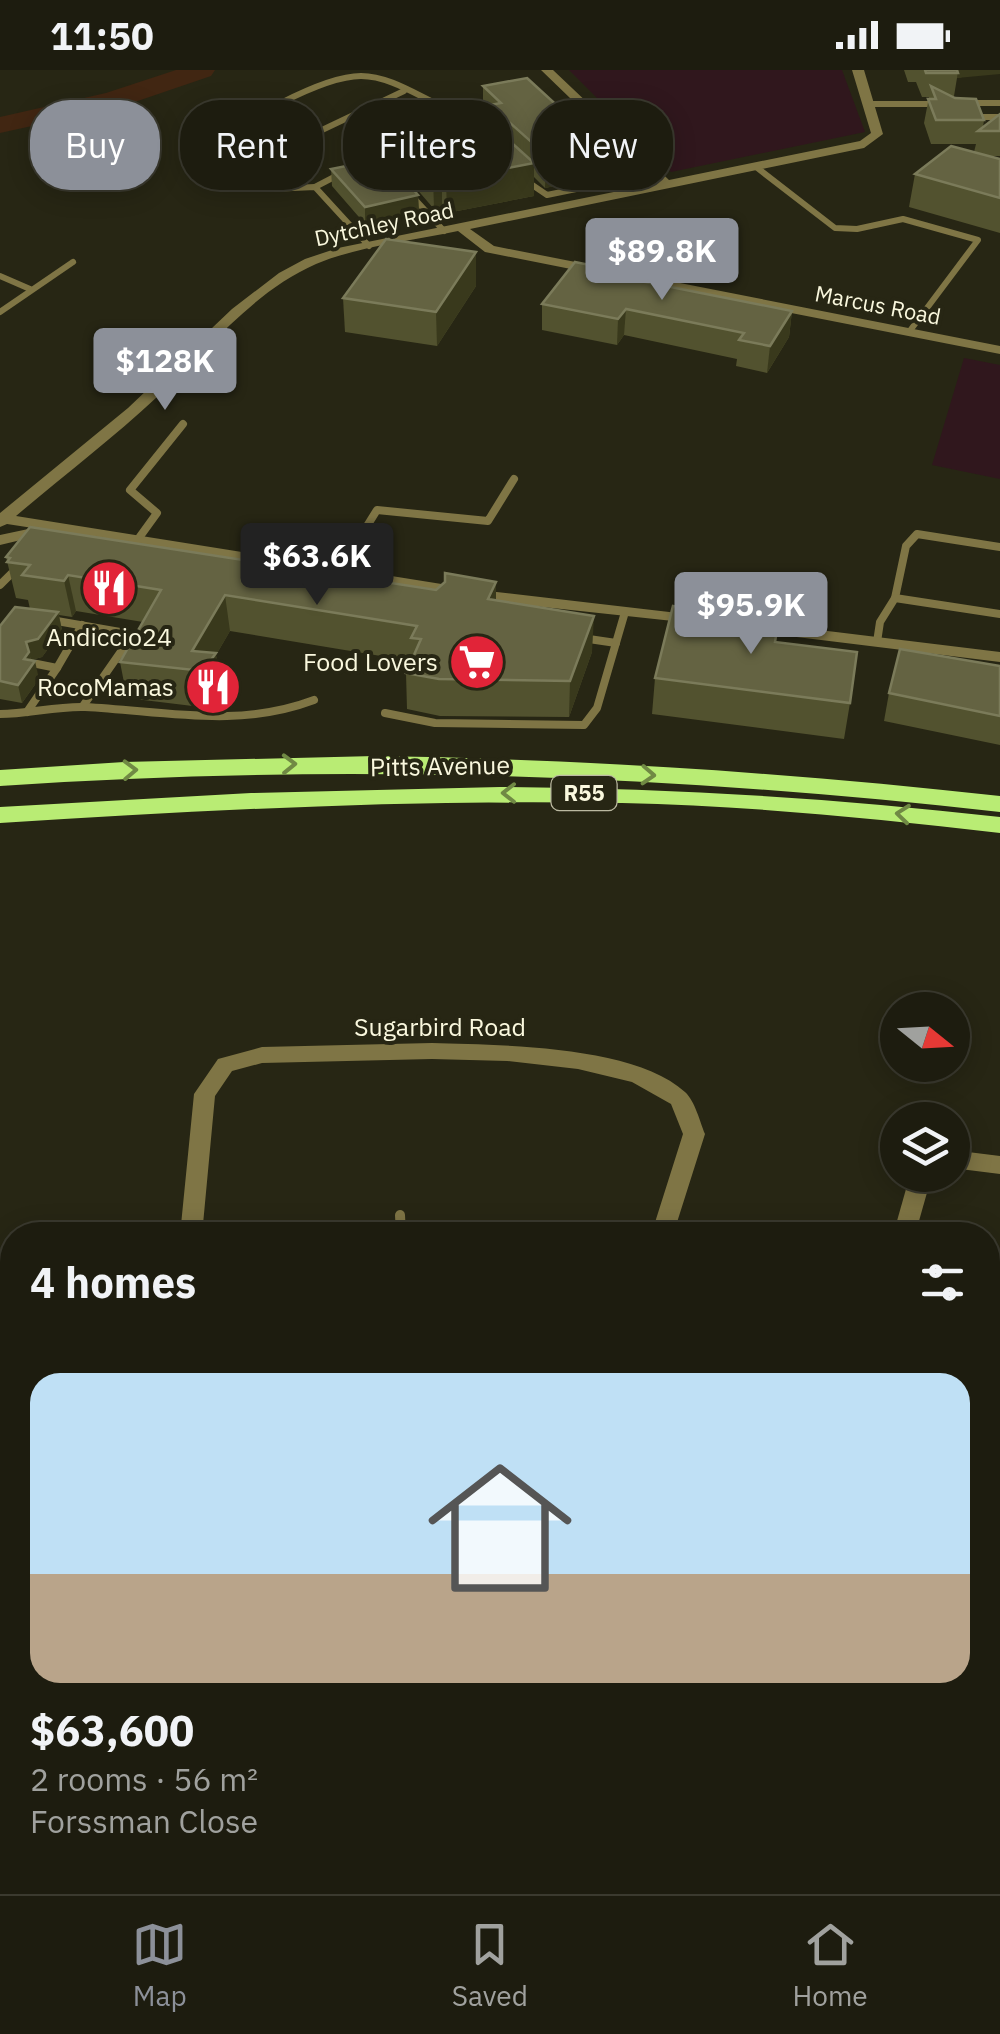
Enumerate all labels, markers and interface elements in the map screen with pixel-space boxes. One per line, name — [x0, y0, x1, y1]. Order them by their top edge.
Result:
text: 11:50 — [50, 11, 154, 60]
chip: Buy — [30, 100, 160, 190]
chip: Rent — [180, 100, 323, 190]
chip: Filters — [343, 100, 512, 190]
chip: New — [532, 100, 673, 190]
street label: Dytchley Road — [312, 195, 456, 252]
pin: $89.8K — [581, 218, 743, 303]
text: $89.8K — [607, 229, 717, 271]
street label: Marcus Road — [813, 278, 944, 331]
pin: $128K — [95, 328, 235, 413]
text: $128K — [115, 339, 215, 381]
pin: $63.6K — [236, 523, 398, 608]
text: $63.6K — [262, 534, 372, 576]
restaurant icon: Andiccio24 — [79, 558, 139, 618]
pin: $95.9K — [670, 572, 832, 657]
text: $95.9K — [696, 583, 806, 625]
place label: Andiccio24 — [46, 620, 172, 653]
supermarket icon: Food Lovers — [447, 632, 507, 692]
place label: Food Lovers — [303, 645, 438, 678]
restaurant icon: RocoMamas — [183, 657, 243, 717]
place label: RocoMamas — [37, 670, 174, 703]
street label: Pitts Avenue — [370, 748, 510, 783]
one-way arrow — [282, 753, 297, 775]
one-way arrow — [123, 760, 139, 781]
one-way arrow — [641, 764, 657, 785]
road number: R55 — [552, 776, 616, 810]
one-way arrow — [500, 782, 516, 804]
one-way arrow — [895, 804, 911, 825]
north arrow — [880, 992, 970, 1082]
map controls — [880, 992, 970, 1192]
street label: Sugarbird Road — [354, 1010, 526, 1043]
button: layers — [880, 1102, 970, 1192]
text: 4 homes — [30, 1255, 196, 1310]
icon: filters — [915, 1255, 970, 1310]
icon: home — [410, 1438, 590, 1618]
text: $63,600 — [30, 1703, 194, 1758]
text: 2 rooms · 56 m² — [30, 1758, 258, 1800]
text: Forssman Close — [30, 1800, 258, 1842]
tab: Map — [132, 1917, 187, 2014]
tab: Saved — [452, 1917, 528, 2014]
tab: Home — [792, 1917, 868, 2014]

